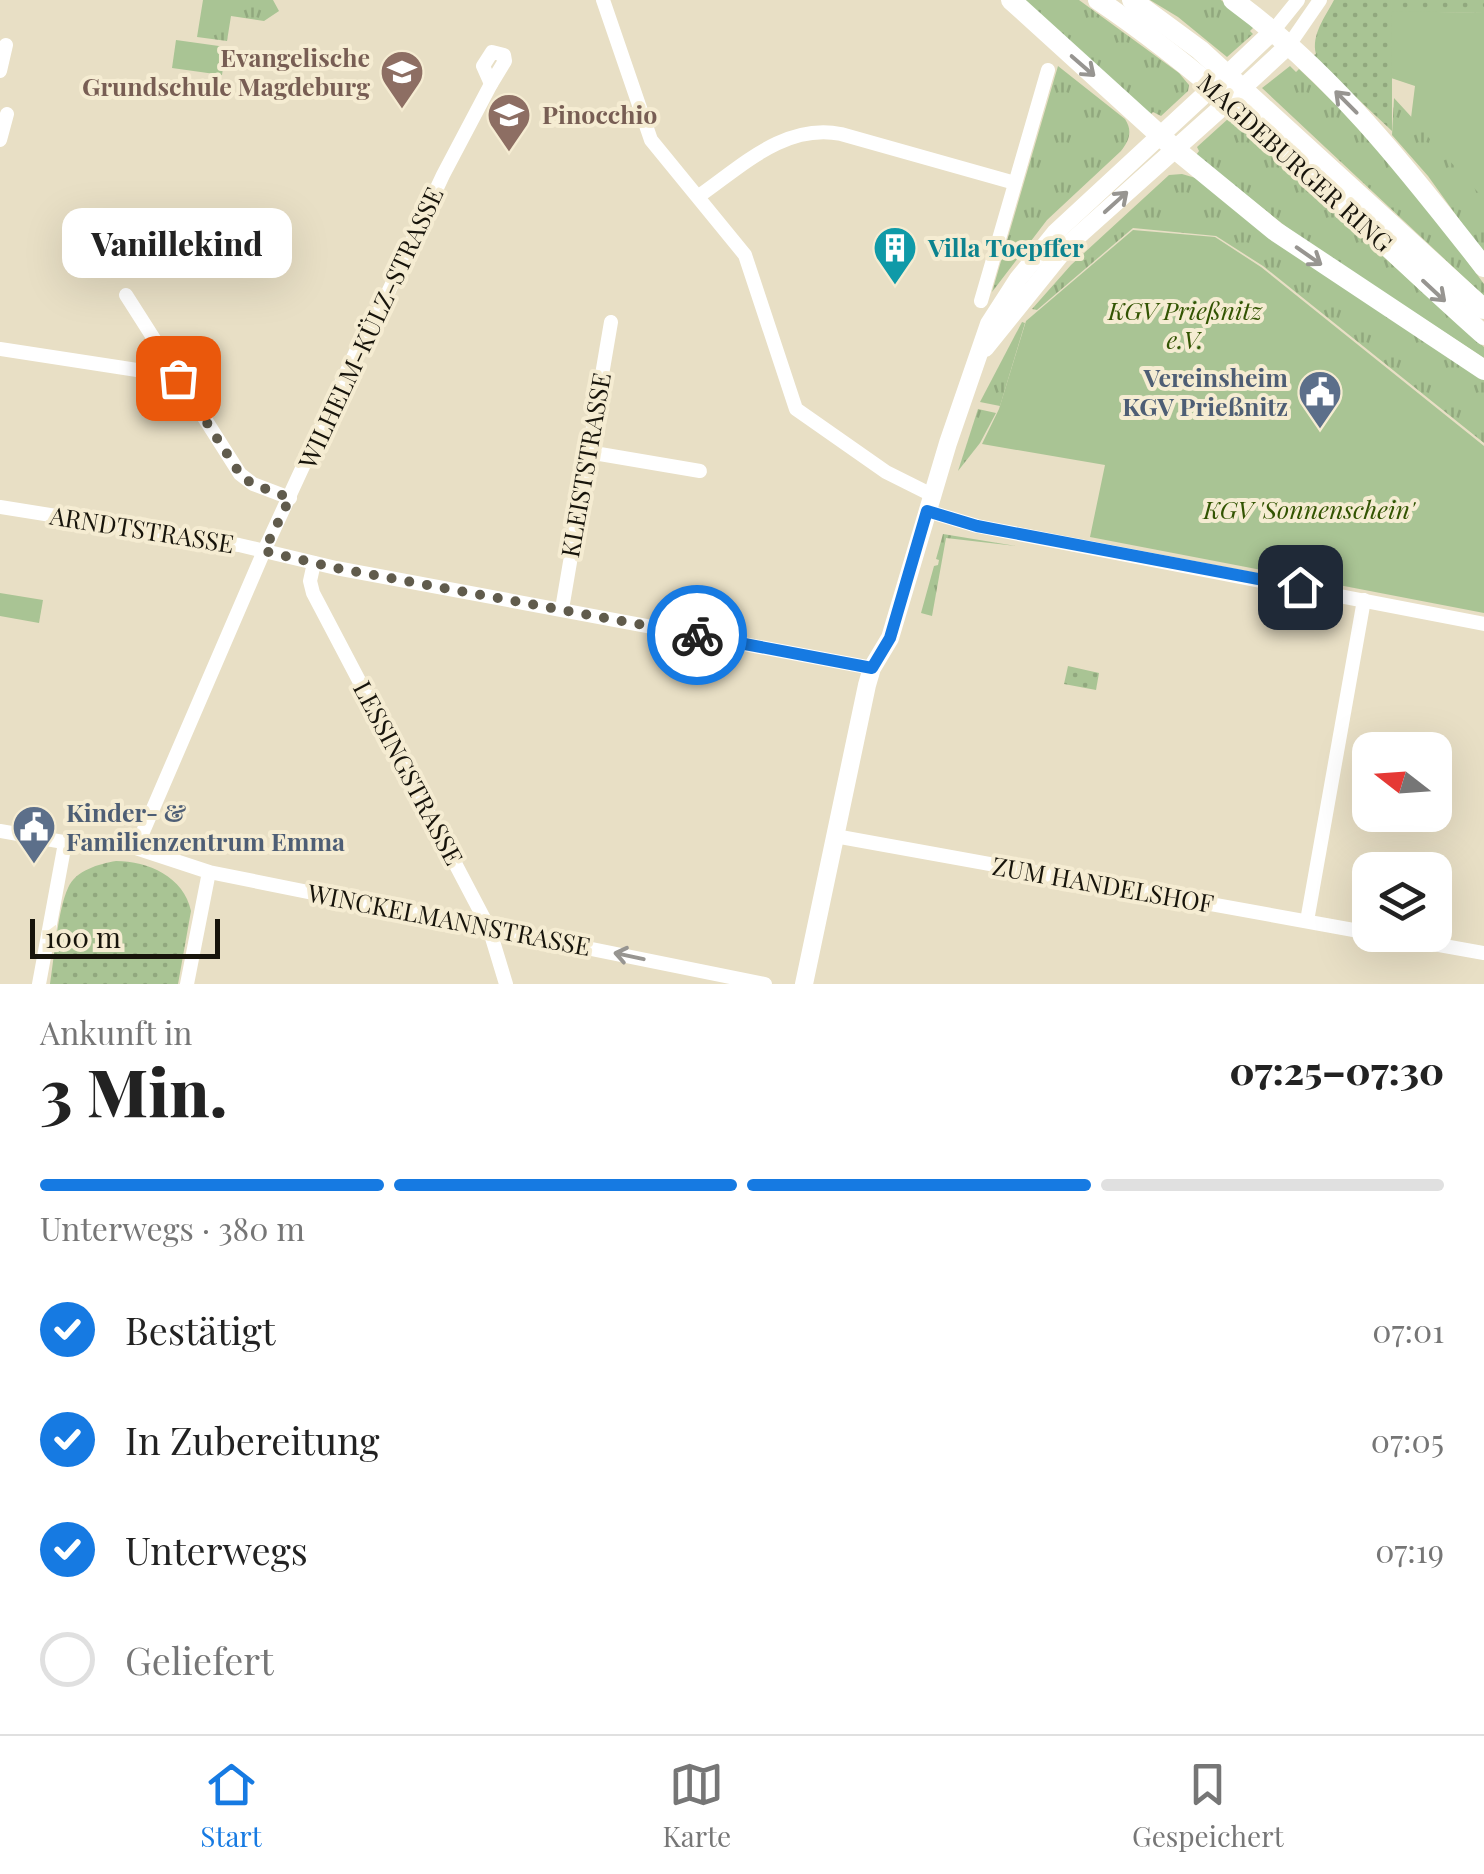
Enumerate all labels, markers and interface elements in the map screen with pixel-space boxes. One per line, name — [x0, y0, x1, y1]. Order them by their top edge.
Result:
place label: Evangelische Grundschule Magdeburg — [82, 40, 370, 102]
school or university icon: Evangelische Grundschule Magdeburg — [379, 49, 425, 110]
one-way arrow — [1070, 55, 1095, 78]
street label: MAGDEBURGER RING — [1192, 66, 1400, 258]
one-way arrow — [1335, 90, 1359, 114]
school or university icon: Pinocchio — [486, 92, 532, 153]
place label: Pinocchio — [542, 97, 657, 130]
street label: WILHELM-KÜLZ-STRASSE — [289, 181, 450, 474]
one-way arrow — [1103, 191, 1128, 214]
callout: Vanillekind — [63, 208, 293, 278]
text: Vanillekind — [91, 221, 263, 264]
building icon: Villa Toepffer — [872, 225, 918, 286]
place label: Villa Toepffer — [927, 230, 1084, 263]
one-way arrow — [1295, 245, 1323, 266]
one-way arrow — [1422, 279, 1446, 303]
park label: KGV Prießnitz e.V. — [1107, 293, 1263, 355]
pin — [136, 336, 221, 421]
icon: bag — [151, 351, 206, 406]
place label: Vereinsheim KGV Prießnitz — [1122, 360, 1288, 422]
public building icon: Vereinsheim KGV Prießnitz — [1297, 369, 1343, 430]
street label: KLEISTSTRASSE — [552, 370, 617, 560]
park label: KGV 'Sonnenschein' — [1202, 492, 1416, 525]
street label: ARNDTSTRASSE — [47, 498, 237, 559]
pin — [1258, 545, 1343, 630]
icon: home — [1273, 560, 1328, 615]
courier — [647, 585, 747, 685]
icon: bike — [670, 608, 725, 663]
street label: LESSINGSTRASSE — [347, 675, 472, 870]
north arrow — [1352, 732, 1452, 832]
map controls — [1352, 732, 1452, 952]
place label: Kinder- & Familienzentrum Emma — [66, 795, 345, 857]
public building icon: Kinder- & Familienzentrum Emma — [11, 804, 57, 865]
street label: ZUM HANDELSHOF — [990, 848, 1217, 919]
button: layers — [1352, 852, 1452, 952]
street label: WINCKELMANNSTRASSE — [304, 875, 594, 962]
scale bar — [30, 914, 220, 958]
text: 100 m — [45, 918, 121, 955]
one-way arrow — [614, 946, 646, 965]
text: Ankunft in — [40, 1010, 192, 1053]
text: 07:25–07:30 — [1229, 1044, 1444, 1095]
text: 3 Min. — [40, 1047, 227, 1133]
text: Unterwegs · 380 m — [40, 1206, 305, 1249]
icon: check — [40, 1302, 95, 1357]
text: Bestätigt — [125, 1304, 275, 1355]
text: 07:01 — [1372, 1308, 1444, 1351]
icon: check — [40, 1412, 95, 1467]
text: In Zubereitung — [125, 1414, 379, 1465]
text: 07:05 — [1371, 1418, 1444, 1461]
icon: check — [40, 1522, 95, 1577]
text: Unterwegs — [125, 1524, 308, 1575]
text: 07:19 — [1375, 1528, 1444, 1571]
text: Geliefert — [125, 1634, 274, 1685]
tab: Start — [200, 1757, 262, 1854]
tab: Karte — [662, 1757, 731, 1854]
tab: Gespeichert — [1132, 1757, 1284, 1854]

